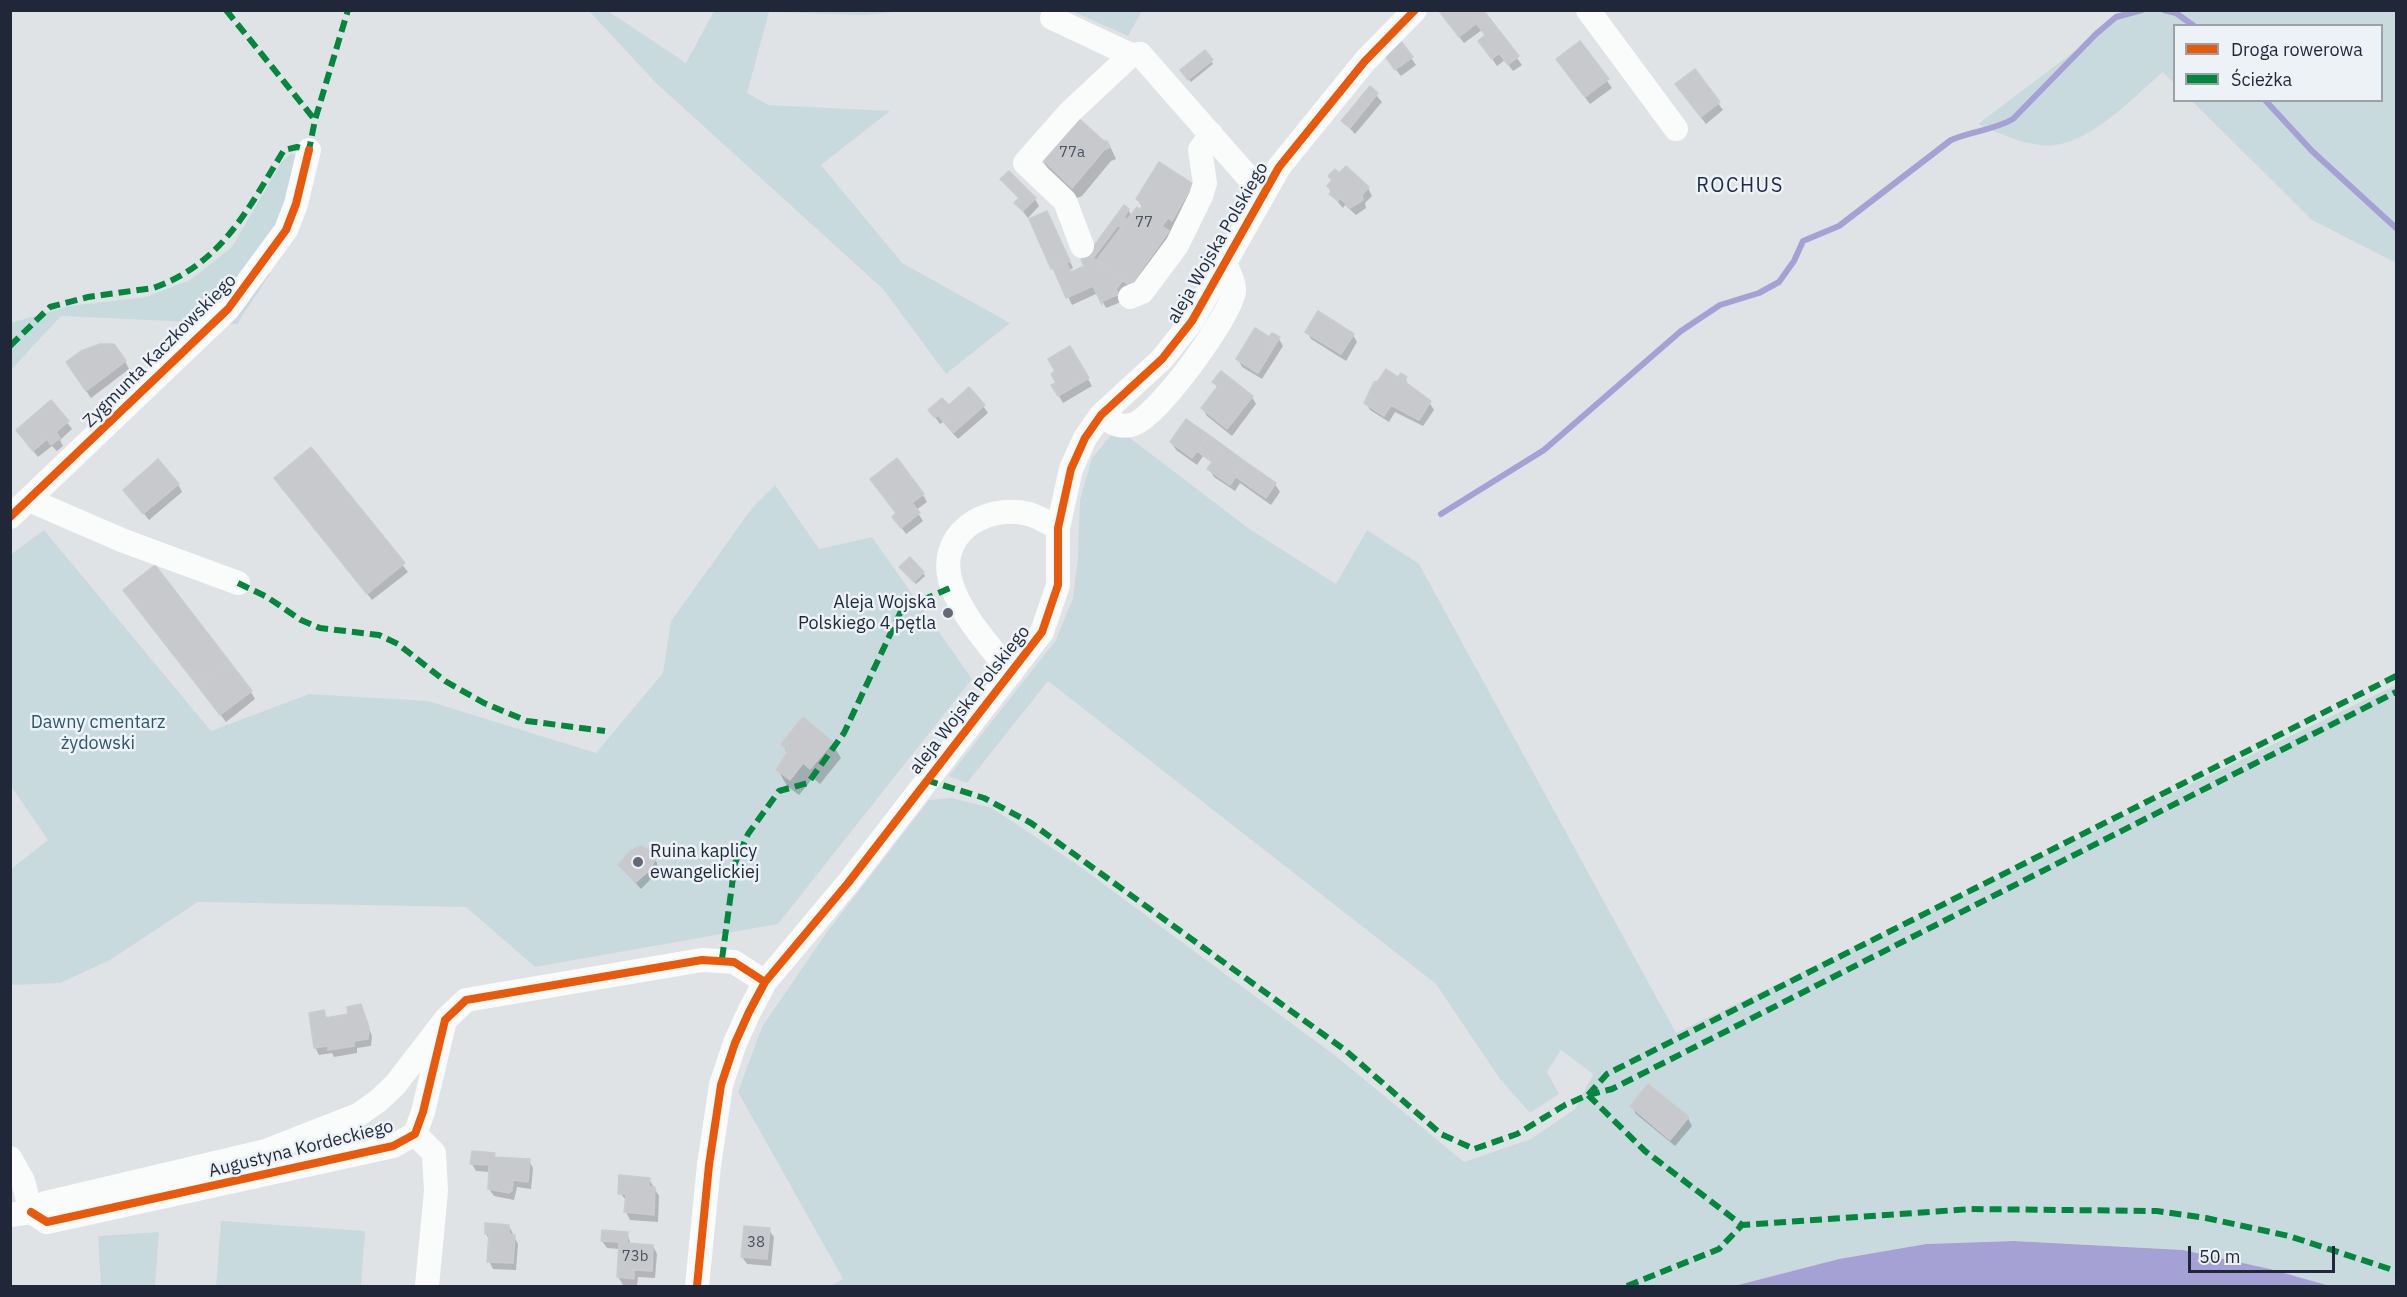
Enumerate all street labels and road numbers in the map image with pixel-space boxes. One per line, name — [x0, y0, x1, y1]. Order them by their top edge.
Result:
street label: aleja Wojska Polskiego — [1163, 158, 1273, 328]
street label: Zygmunta Kaczkowskiego — [79, 270, 241, 432]
street label: aleja Wojska Polskiego — [905, 621, 1035, 779]
street label: Augustyna Kordeckiego — [206, 1116, 396, 1182]

